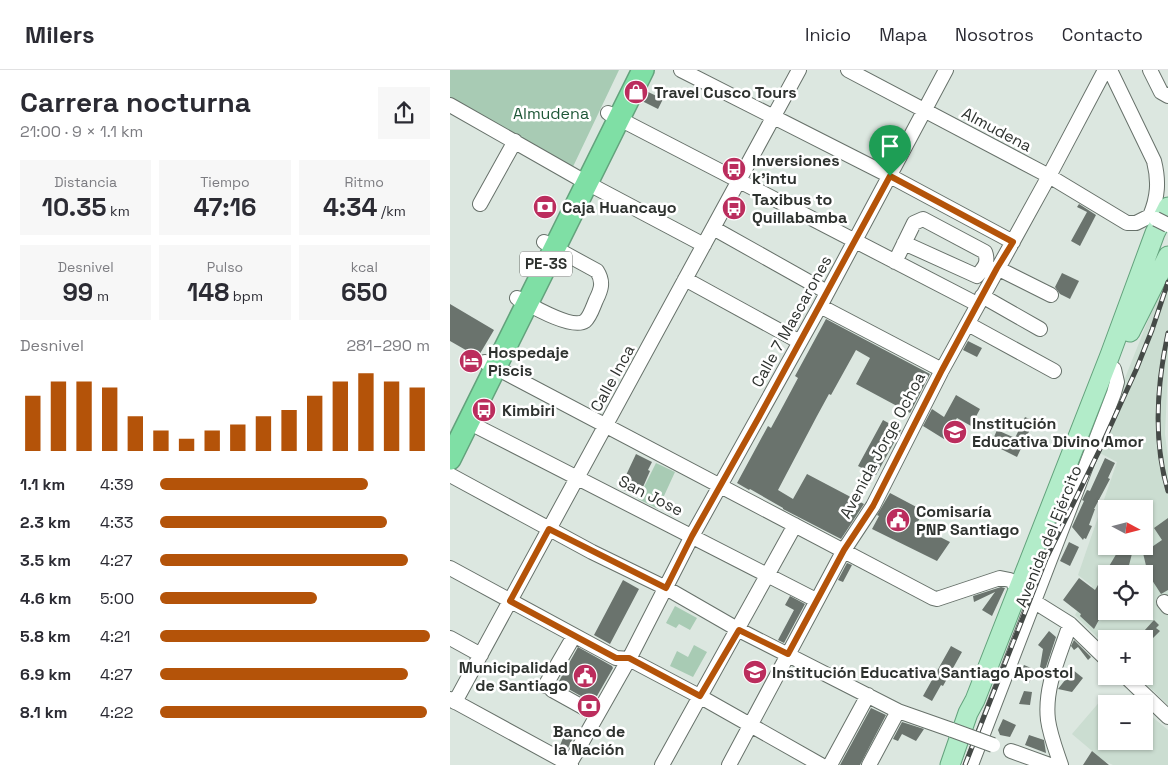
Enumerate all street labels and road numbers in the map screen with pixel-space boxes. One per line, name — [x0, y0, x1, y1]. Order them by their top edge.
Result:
street label: Almudena — [958, 102, 1035, 157]
road number: PE-3S — [520, 252, 572, 276]
street label: Calle 7 Mascarones — [746, 252, 836, 391]
street label: Calle Inca — [585, 341, 639, 415]
street label: Avenida Jorge Ochoa — [835, 368, 930, 522]
street label: Avenida del Ejército — [1010, 462, 1087, 610]
street label: San Jose — [615, 470, 687, 521]

